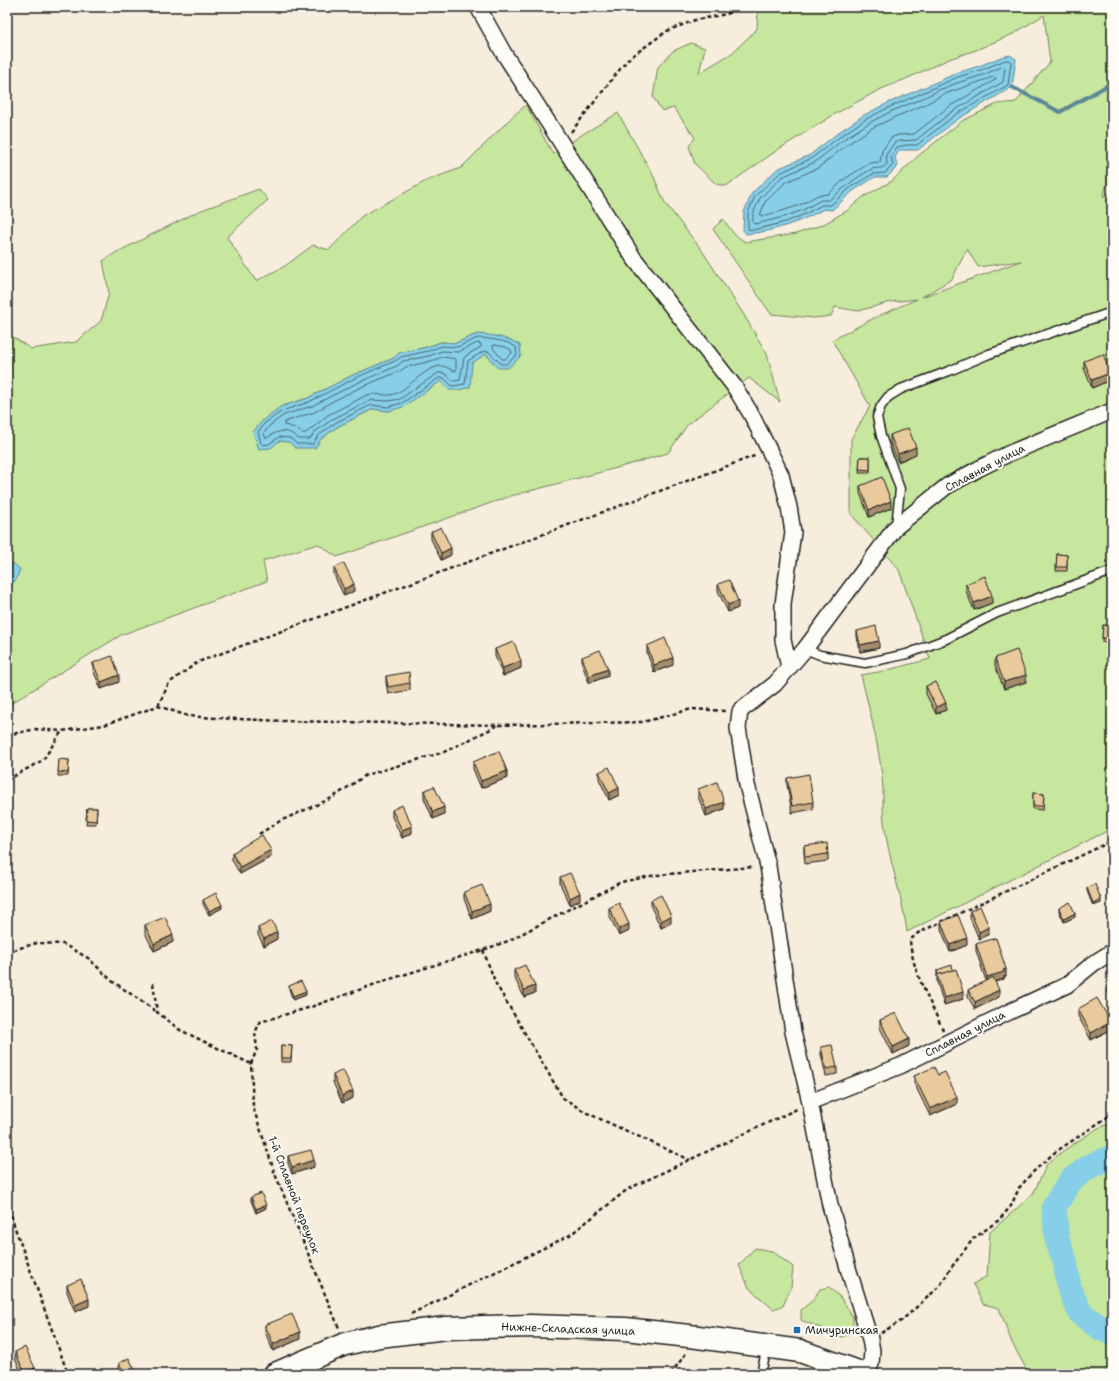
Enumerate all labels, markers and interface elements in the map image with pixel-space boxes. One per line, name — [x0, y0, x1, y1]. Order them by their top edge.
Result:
street label: Сплавная улица — [943, 441, 1027, 495]
street label: Сплавная улица — [922, 1007, 1008, 1061]
street label: 1-й Сплавной переулок — [265, 1134, 323, 1256]
street label: Нижне-Складская улица — [501, 1319, 635, 1339]
place label: Мичуринская — [805, 1323, 879, 1338]
marker: Мичуринская — [792, 1325, 802, 1335]

